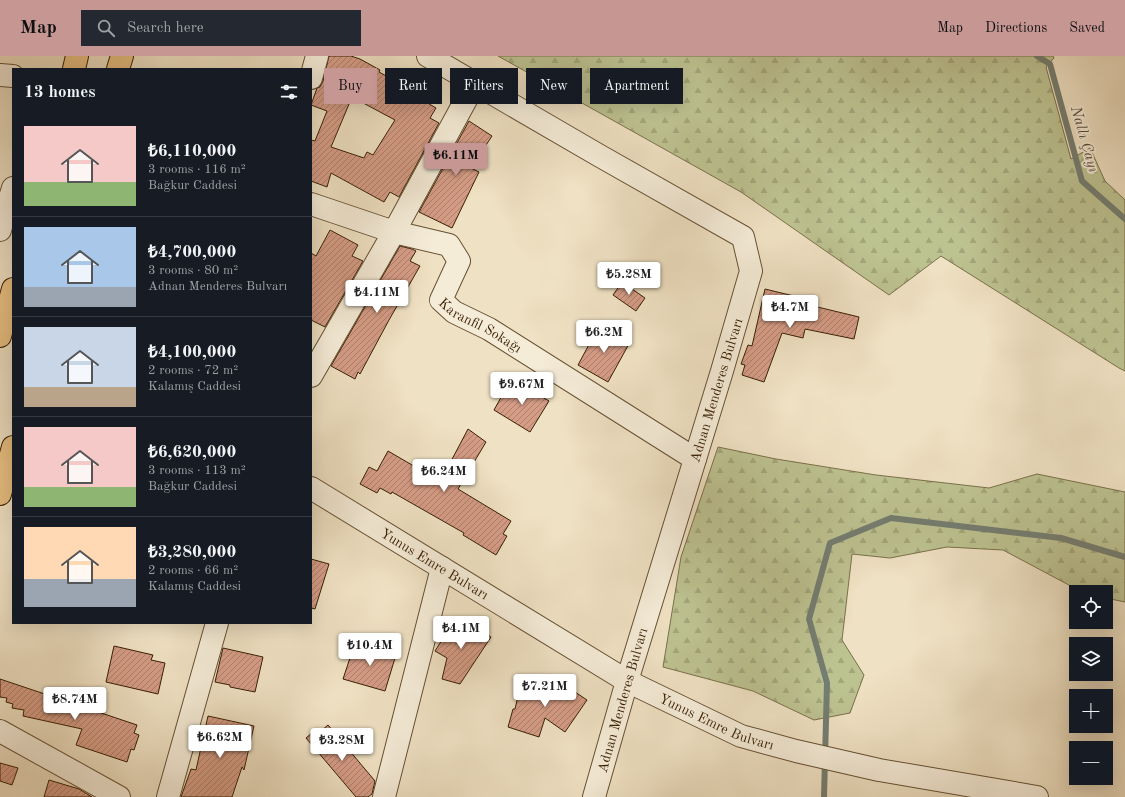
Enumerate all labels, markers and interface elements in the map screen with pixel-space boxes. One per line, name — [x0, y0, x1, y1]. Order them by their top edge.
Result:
search box — [81, 10, 361, 46]
icon: search — [95, 17, 117, 39]
text: Map — [20, 19, 57, 38]
text: Search here — [127, 21, 204, 36]
text: Map — [937, 21, 963, 35]
text: Directions — [985, 21, 1047, 35]
text: Saved — [1069, 21, 1105, 35]
chip: Buy — [324, 68, 377, 104]
chip: Rent — [385, 68, 442, 104]
chip: Filters — [450, 68, 518, 104]
chip: New — [526, 68, 582, 104]
chip: Apartment — [590, 68, 683, 104]
icon: filters — [278, 81, 300, 103]
text: 13 homes — [24, 84, 96, 101]
water label: Nallı Çayı — [1067, 103, 1100, 174]
icon: home — [56, 142, 104, 190]
text: ₺6,110,000 — [148, 143, 236, 160]
pin: ₺6.11M — [423, 143, 489, 177]
text: ₺6.11M — [433, 149, 479, 162]
text: 3 rooms · 116 m² — [148, 163, 246, 176]
text: Bağkur Caddesi — [148, 179, 237, 192]
icon: home — [56, 243, 104, 291]
text: ₺4,700,000 — [148, 244, 236, 261]
pin: ₺5.28M — [596, 262, 662, 296]
text: 3 rooms · 80 m² — [148, 264, 238, 277]
text: ₺5.28M — [606, 268, 652, 281]
text: Adnan Menderes Bulvarı — [148, 280, 287, 293]
pin: ₺4.11M — [344, 280, 410, 314]
text: ₺4.11M — [354, 286, 400, 299]
pin: ₺4.7M — [762, 295, 818, 329]
street label: Karanfil Sokağı — [436, 296, 524, 356]
text: ₺4.7M — [771, 301, 809, 314]
street label: Adnan Menderes Bulvarı — [688, 316, 746, 464]
pin: ₺6.2M — [576, 320, 632, 354]
text: ₺6.2M — [585, 326, 623, 339]
icon: home — [56, 343, 104, 391]
text: ₺4,100,000 — [148, 344, 236, 361]
text: 2 rooms · 72 m² — [148, 364, 238, 377]
pin: ₺9.67M — [489, 372, 555, 406]
text: ₺9.67M — [499, 378, 545, 391]
text: Kalamış Caddesi — [148, 380, 241, 393]
icon: home — [56, 443, 104, 491]
text: ₺6,620,000 — [148, 444, 236, 461]
pin: ₺6.24M — [411, 459, 477, 493]
text: 3 rooms · 113 m² — [148, 464, 246, 477]
text: ₺6.24M — [421, 465, 467, 478]
text: Bağkur Caddesi — [148, 480, 237, 493]
street label: Yunus Emre Bulvarı — [378, 526, 491, 603]
icon: home — [56, 543, 104, 591]
text: ₺3,280,000 — [148, 544, 236, 561]
text: 2 rooms · 66 m² — [148, 564, 238, 577]
text: Kalamış Caddesi — [148, 580, 241, 593]
map controls — [1069, 585, 1113, 785]
button: locate — [1069, 585, 1113, 629]
pin: ₺4.1M — [433, 616, 489, 650]
text: ₺4.1M — [442, 622, 480, 635]
street label: Adnan Menderes Bulvarı — [596, 626, 650, 774]
pin: ₺10.4M — [337, 633, 403, 667]
button: layers — [1069, 637, 1113, 681]
text: ₺10.4M — [347, 639, 393, 652]
pin: ₺7.21M — [512, 674, 578, 708]
text: ₺7.21M — [522, 680, 568, 693]
pin: ₺8.74M — [42, 687, 108, 721]
button: + — [1069, 689, 1113, 733]
street label: Yunus Emre Bulvarı — [657, 692, 776, 753]
text: ₺8.74M — [52, 693, 98, 706]
pin: ₺6.62M — [187, 725, 253, 759]
pin: ₺3.28M — [309, 728, 375, 762]
text: ₺6.62M — [197, 731, 243, 744]
text: ₺3.28M — [319, 734, 365, 747]
button: − — [1069, 741, 1113, 785]

